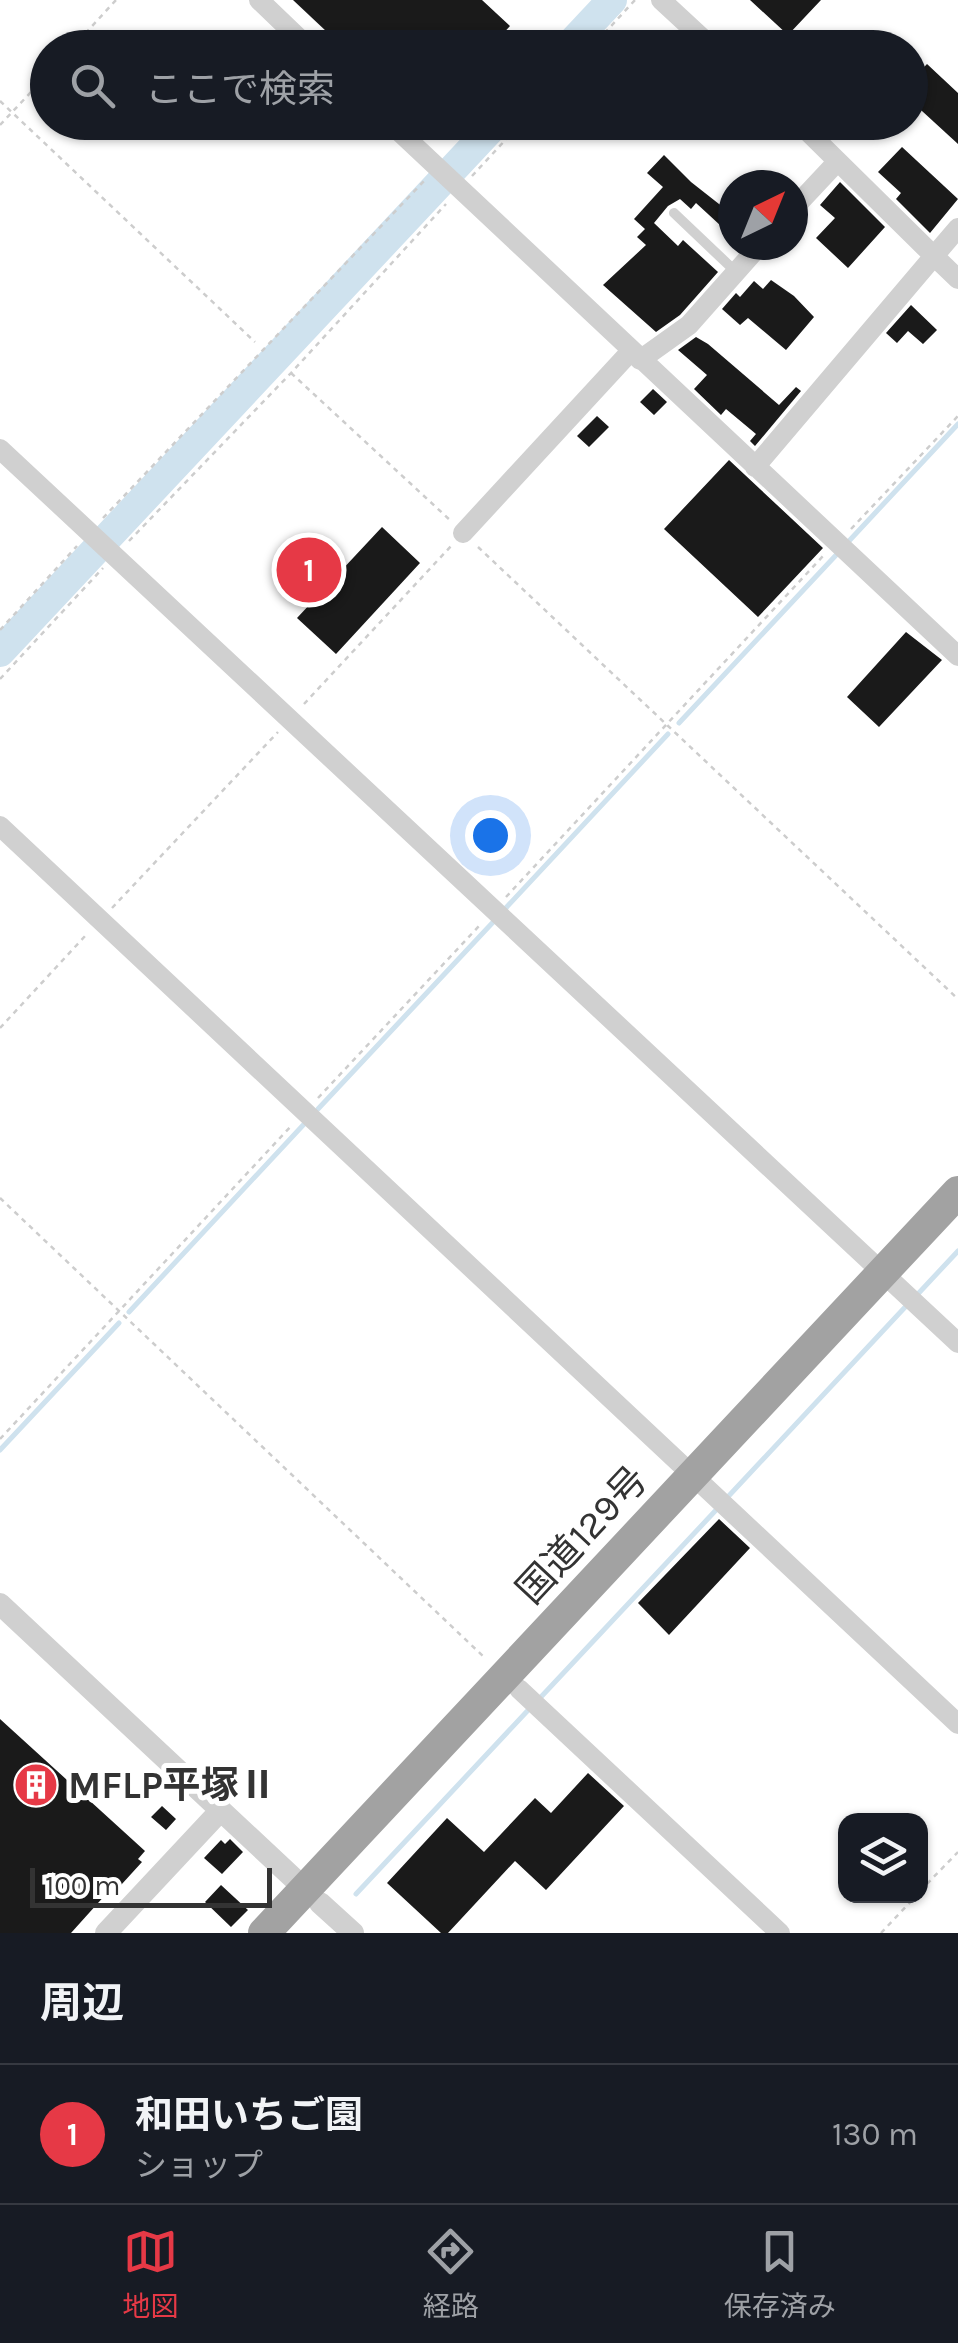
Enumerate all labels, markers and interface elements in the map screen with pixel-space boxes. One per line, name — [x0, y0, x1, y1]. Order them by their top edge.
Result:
search box — [30, 30, 928, 140]
icon: search — [65, 58, 120, 113]
text: ここで検索 — [145, 67, 335, 112]
north arrow — [718, 170, 808, 260]
pin: 1 — [276, 532, 342, 608]
your location — [465, 810, 516, 861]
street label: 国道129号 — [507, 1457, 657, 1613]
building icon: MFLP平塚Ⅱ — [13, 1762, 59, 1808]
place label: MFLP平塚Ⅱ — [68, 1763, 277, 1808]
map controls — [838, 1813, 928, 1903]
button: layers — [838, 1813, 928, 1903]
scale bar — [30, 1863, 272, 1908]
text: 100 m — [45, 1869, 120, 1902]
text: 周辺 — [40, 1978, 124, 2028]
text: 和田いちご園 — [135, 2093, 363, 2138]
text: 1 — [67, 2116, 78, 2153]
text: 130 m — [832, 2116, 918, 2153]
text: ショップ — [135, 2147, 263, 2184]
tab: 地図 — [122, 2224, 178, 2324]
tab: 経路 — [423, 2224, 479, 2324]
tab: 保存済み — [724, 2224, 836, 2324]

